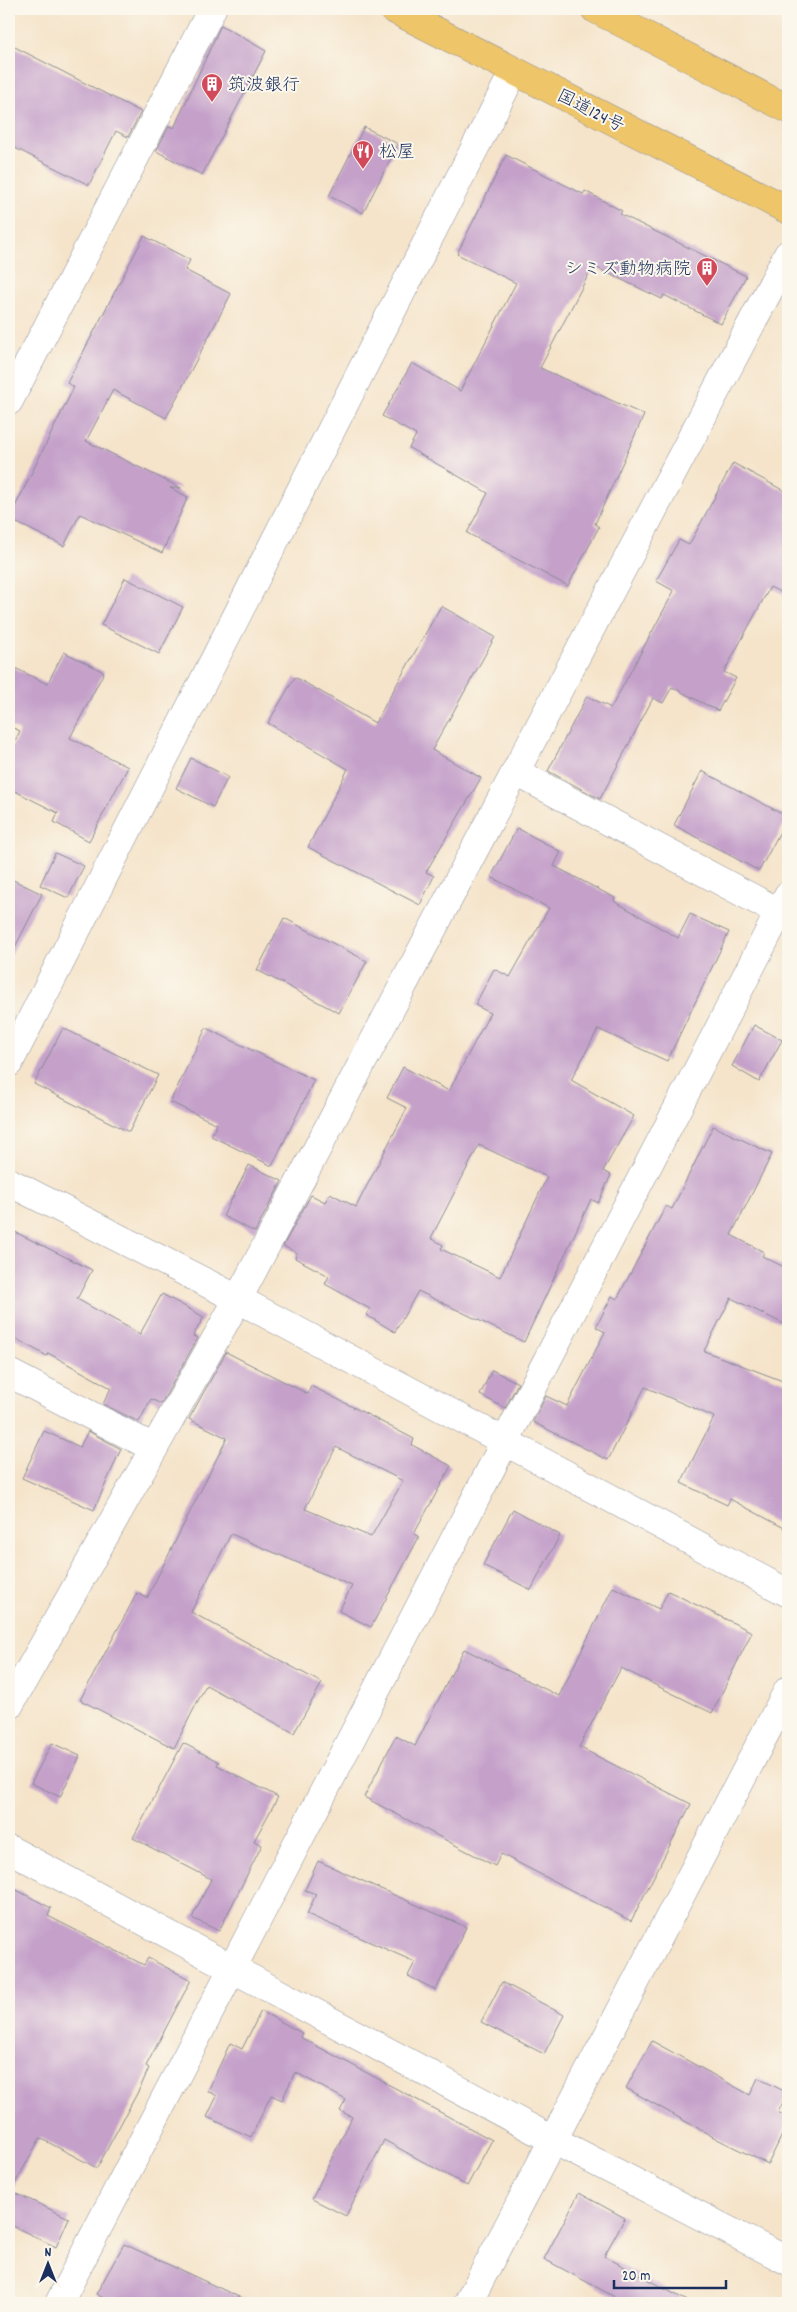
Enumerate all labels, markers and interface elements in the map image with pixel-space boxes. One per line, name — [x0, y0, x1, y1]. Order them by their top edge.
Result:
building icon: 筑波銀行 — [200, 72, 224, 103]
place label: 筑波銀行 — [228, 74, 300, 99]
street label: 国道124号 — [552, 84, 628, 140]
restaurant icon: 松屋 — [351, 139, 375, 170]
place label: 松屋 — [379, 141, 415, 166]
building icon: シミズ動物病院 — [695, 256, 719, 287]
place label: シミズ動物病院 — [565, 258, 691, 283]
north arrow — [22, 2240, 72, 2290]
text: N — [45, 2243, 52, 2263]
scale bar — [614, 2257, 727, 2289]
text: 20 m — [622, 2266, 650, 2288]

